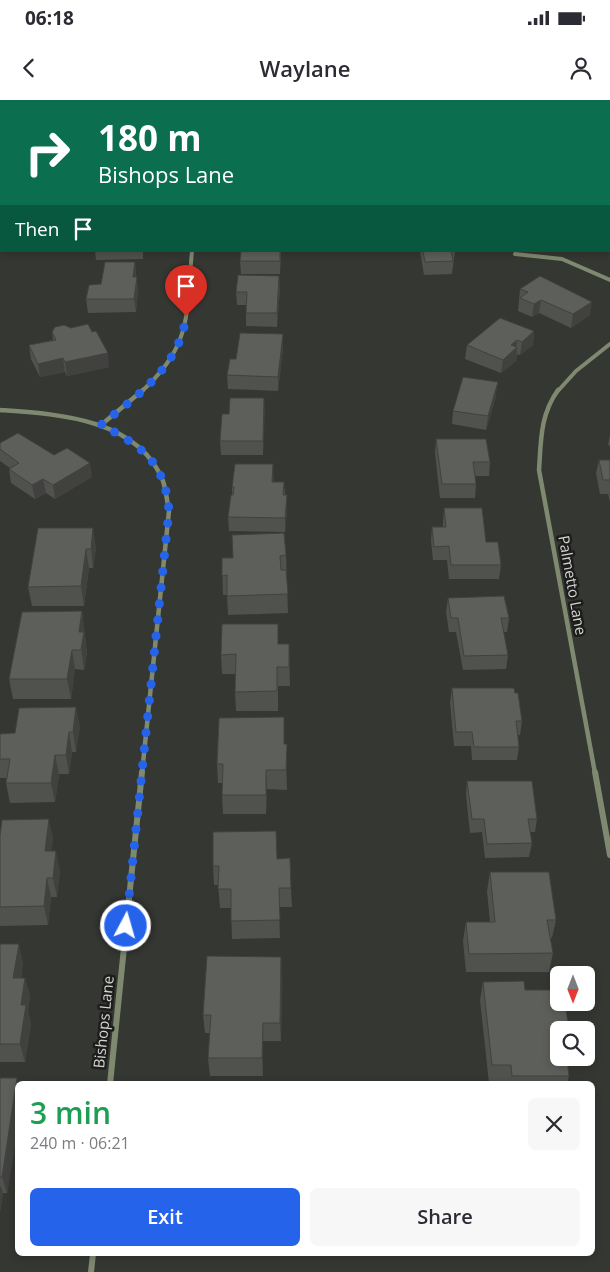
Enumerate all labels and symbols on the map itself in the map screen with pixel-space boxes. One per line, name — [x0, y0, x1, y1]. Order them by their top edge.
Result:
pin — [165, 265, 207, 316]
street label: Palmetto Lane — [554, 534, 592, 636]
position arrow — [99, 899, 151, 951]
north arrow — [550, 966, 595, 1011]
street label: Bishops Lane — [88, 975, 118, 1069]

